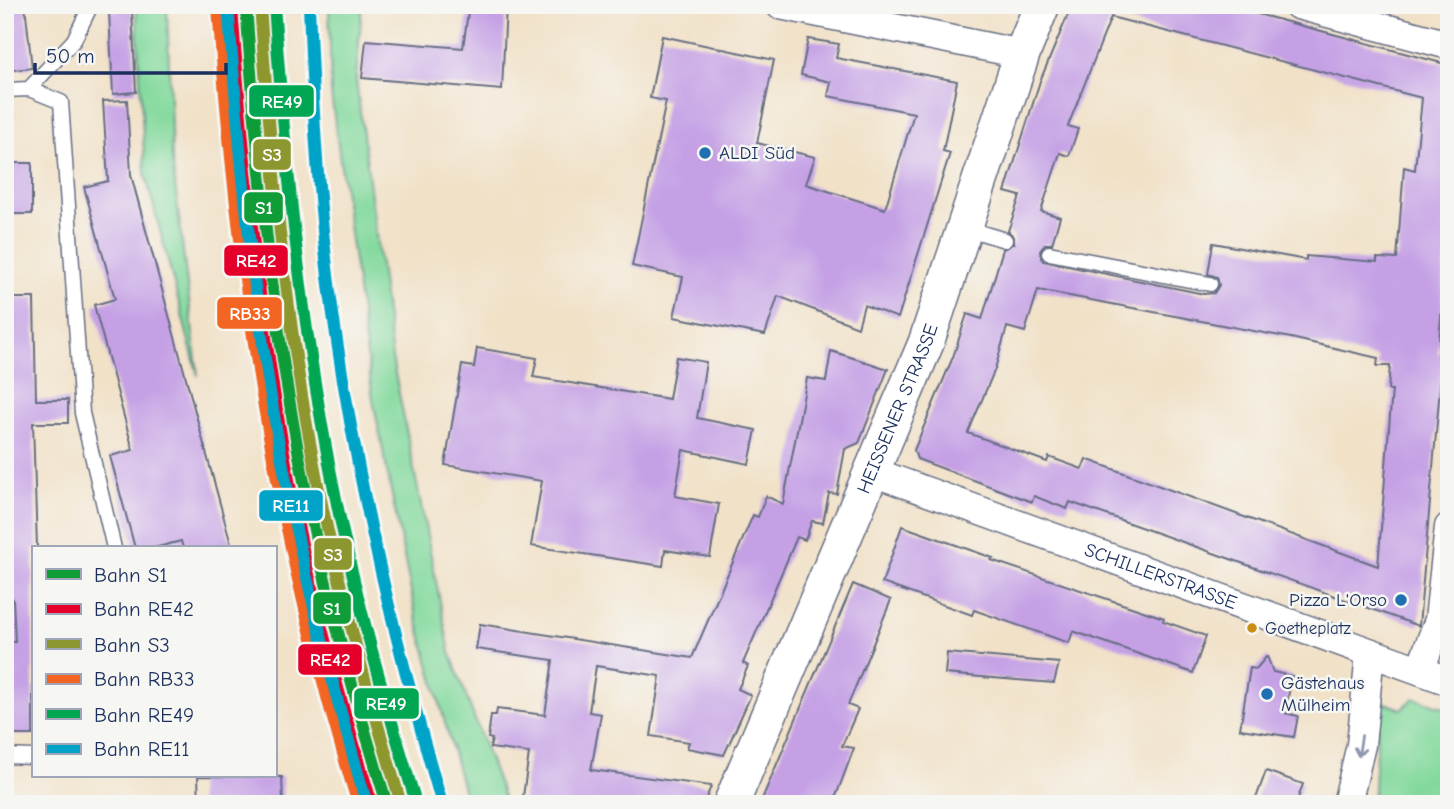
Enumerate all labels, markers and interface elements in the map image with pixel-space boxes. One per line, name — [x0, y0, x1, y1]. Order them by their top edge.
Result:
scale bar — [35, 32, 226, 76]
text: 50 m — [46, 44, 95, 68]
line badge: RE49 — [248, 84, 315, 118]
text: RE49 — [261, 91, 303, 113]
line badge: S3 — [252, 138, 292, 171]
place label: ALDI Süd — [719, 142, 795, 164]
text: S3 — [262, 144, 282, 166]
marker: ALDI Süd — [697, 145, 713, 161]
line badge: S1 — [243, 191, 284, 224]
text: S1 — [255, 197, 273, 219]
line badge: RE42 — [223, 244, 289, 277]
text: RE42 — [236, 250, 276, 272]
line badge: RB33 — [216, 296, 283, 330]
text: RB33 — [229, 303, 271, 325]
street label: HEISSENER STRASSE — [853, 321, 943, 497]
line badge: RE11 — [258, 489, 324, 522]
text: RE11 — [272, 495, 310, 517]
line badge: S3 — [313, 537, 353, 571]
street label: SCHILLERSTRASSE — [1081, 539, 1240, 614]
text: S3 — [323, 544, 343, 566]
legend — [32, 546, 276, 778]
text: Bahn S1 — [94, 563, 168, 587]
place label: Pizza L'Orso — [1289, 589, 1387, 611]
line badge: S1 — [312, 591, 352, 625]
marker: Pizza L'Orso — [1393, 592, 1409, 608]
text: Bahn RE42 — [94, 597, 194, 621]
text: S1 — [323, 598, 341, 620]
place label: Goetheplatz — [1265, 619, 1352, 638]
marker: Goetheplatz — [1245, 621, 1259, 635]
text: Bahn S3 — [94, 633, 170, 657]
line badge: RE42 — [297, 643, 363, 676]
text: RE42 — [310, 649, 350, 671]
text: Bahn RB33 — [94, 667, 195, 691]
place label: Gästehaus Mülheim — [1281, 672, 1364, 716]
marker: Gästehaus Mülheim — [1259, 686, 1275, 702]
line badge: RE49 — [353, 687, 420, 720]
text: RE49 — [365, 693, 407, 715]
text: Bahn RE49 — [94, 703, 194, 727]
one-way arrow — [1353, 734, 1366, 757]
text: Bahn RE11 — [94, 737, 190, 761]

